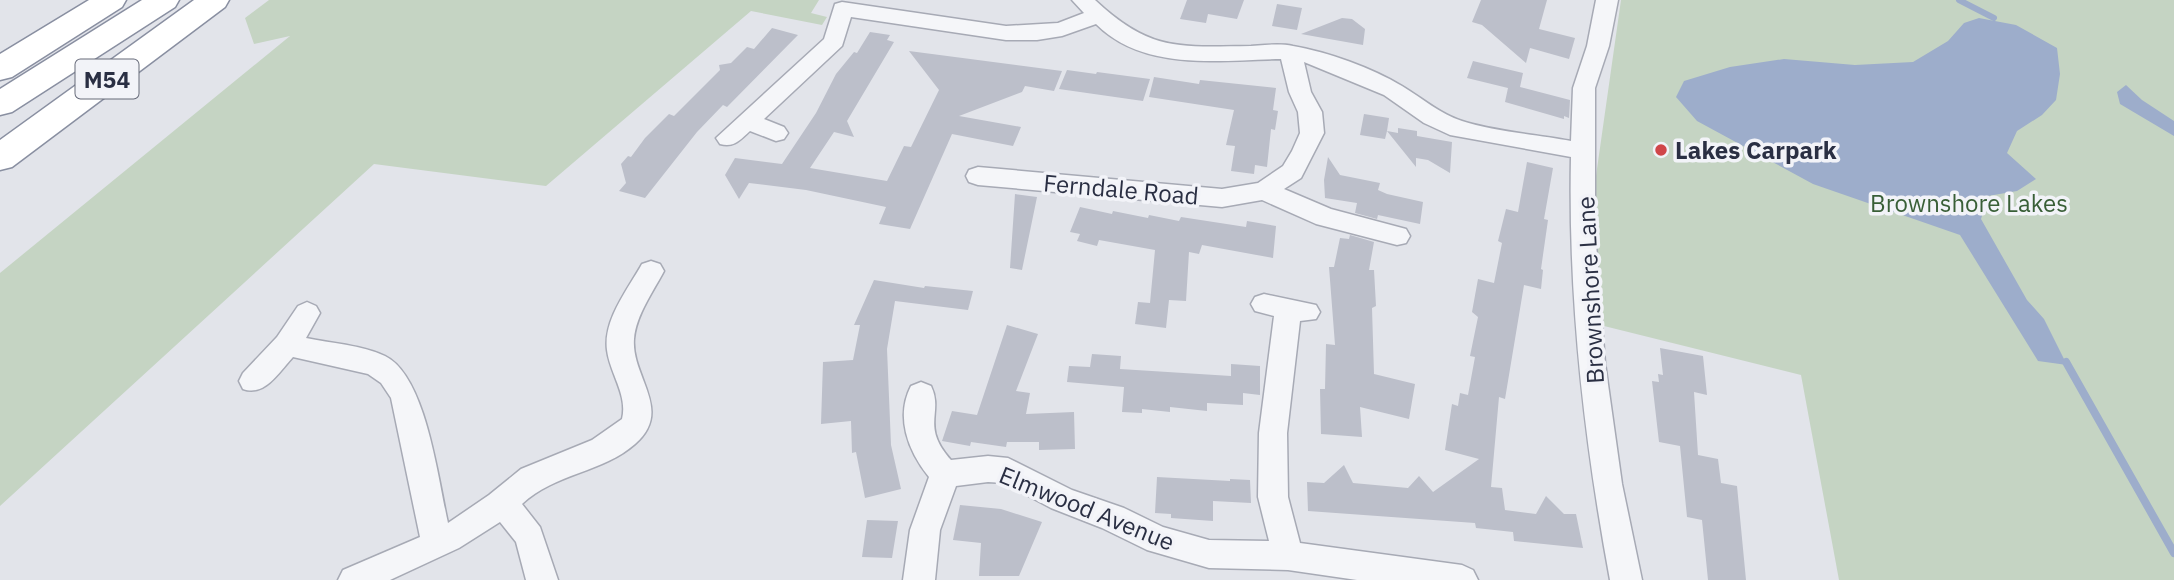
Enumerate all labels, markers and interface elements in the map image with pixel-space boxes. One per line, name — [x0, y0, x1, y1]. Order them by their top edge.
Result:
road number: M54 — [76, 60, 138, 99]
place label: Lakes Carpark — [1675, 134, 1837, 166]
marker: Lakes Carpark — [1653, 142, 1669, 158]
street label: Ferndale Road — [1042, 166, 1200, 212]
park label: Brownshore Lakes — [1870, 187, 2068, 219]
street label: Brownshore Lane — [1569, 195, 1611, 385]
street label: Elmwood Avenue — [995, 458, 1179, 558]

